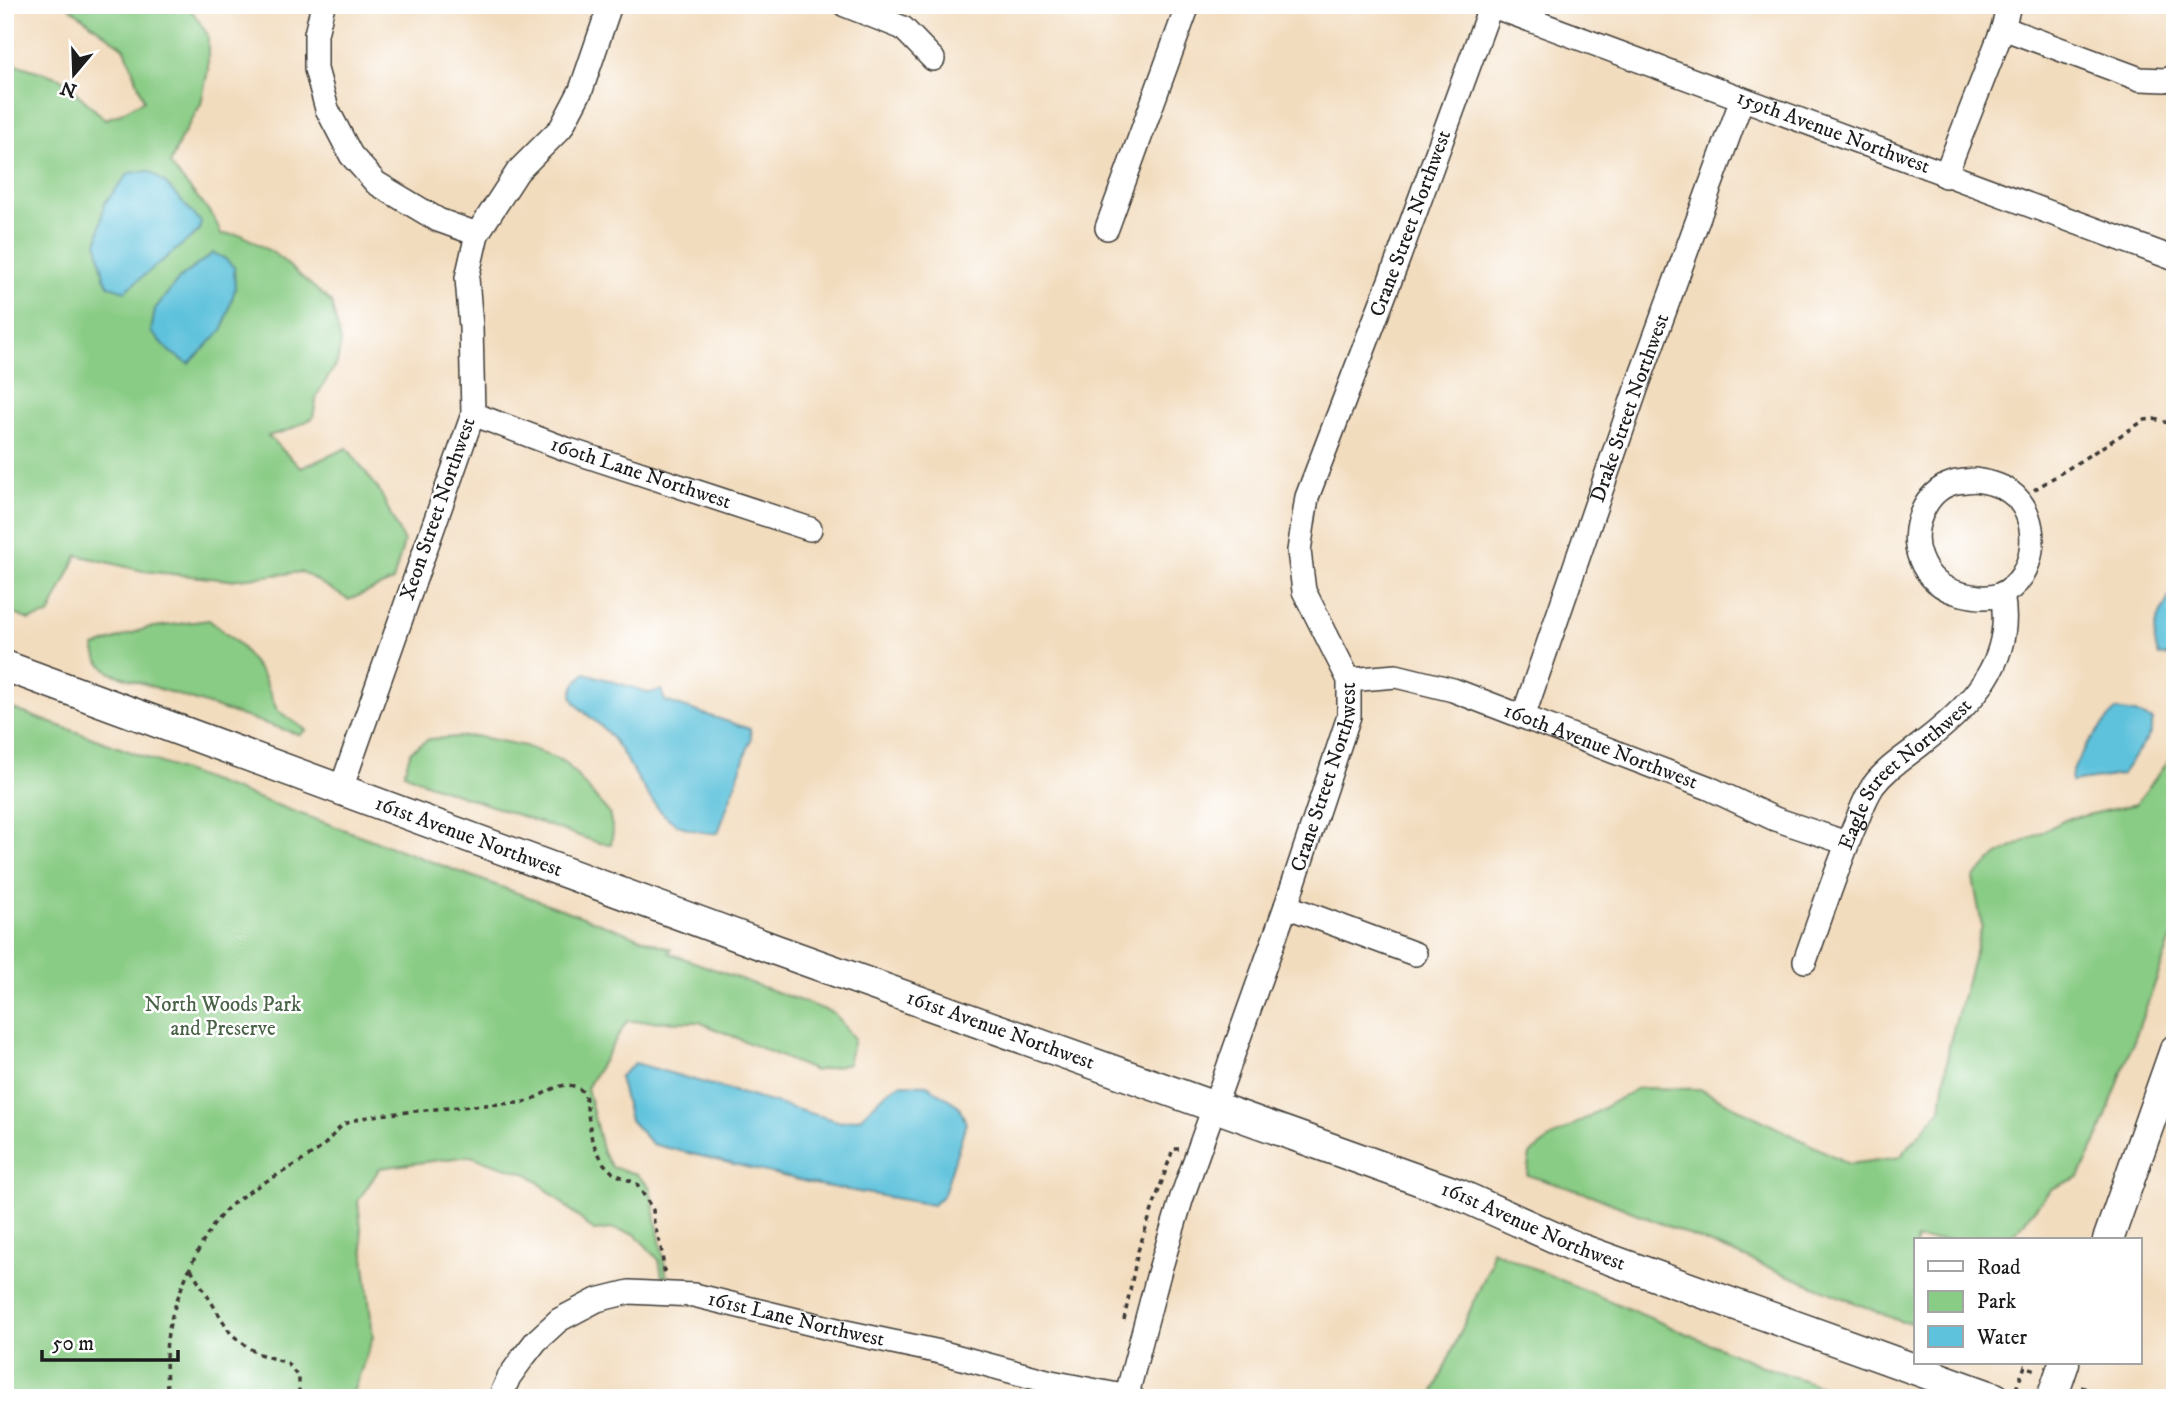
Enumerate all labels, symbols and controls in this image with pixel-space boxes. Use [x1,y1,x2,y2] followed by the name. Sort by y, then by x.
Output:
[38,38,108,108] north arrow
[57,75,80,102] text: N
[1733,85,1934,180] street label: 159th Avenue Northwest
[1364,126,1457,321] street label: Crane Street Northwest
[1585,310,1676,506] street label: Drake Street Northwest
[394,414,482,604] street label: Xeon Street Northwest
[547,431,735,515] street label: 160th Lane Northwest
[1285,682,1362,875] street label: Crane Street Northwest
[1833,693,1978,854] street label: Eagle Street Northwest
[1500,698,1702,796] street label: 160th Avenue Northwest
[371,790,566,883] street label: 161st Avenue Northwest
[903,985,1098,1076] street label: 161st Avenue Northwest
[145,992,302,1042] park label: North Woods Park and Preserve
[1438,1176,1629,1277] street label: 161st Avenue Northwest
[1914,1238,2142,1364] legend
[1977,1255,2021,1281] text: Road
[705,1286,887,1353] street label: 161st Lane Northwest
[1977,1289,2017,1315] text: Park
[42,1319,178,1363] scale bar
[1976,1325,2027,1351] text: Water
[52,1331,94,1357] text: 50 m

